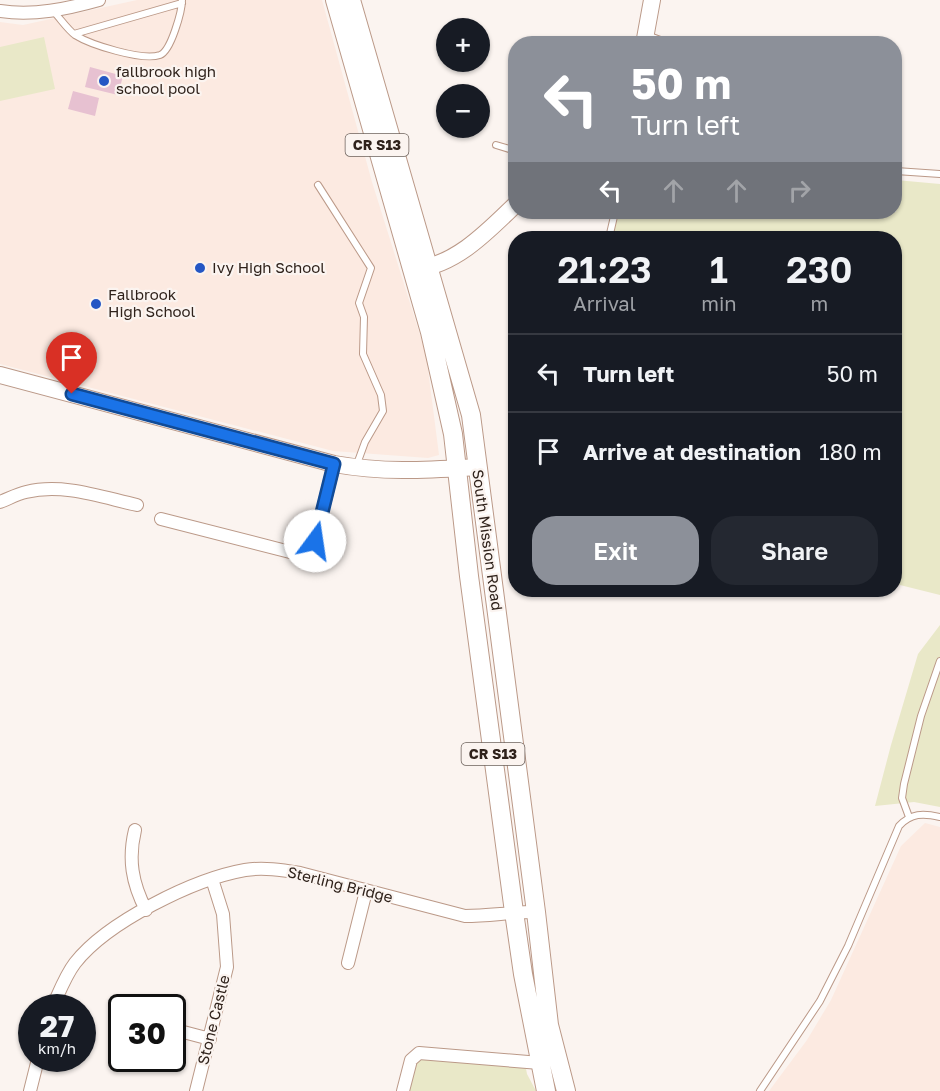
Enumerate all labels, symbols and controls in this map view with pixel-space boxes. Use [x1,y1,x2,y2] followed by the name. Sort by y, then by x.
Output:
[436,18,490,138] map controls
[436,18,490,72] button: +
[631,58,731,108] text: 50 m
[532,60,610,138] icon: left
[116,62,216,97] place label: fallbrook high school pool
[97,74,111,88] marker: fallbrook high school pool
[436,84,490,138] button: −
[631,109,740,141] text: Turn left
[346,134,409,156] road number: CR S13
[594,174,627,207] icon: left
[657,174,690,207] icon: ahead
[720,174,753,207] icon: ahead
[783,174,816,207] icon: right
[558,248,652,291] text: 21:23
[710,248,728,291] text: 1
[786,248,852,291] text: 230
[212,258,325,276] place label: Ivy High School
[193,261,207,275] marker: Ivy High School
[108,285,196,320] place label: Fallbrook High School
[573,291,636,315] text: Arrival
[701,291,737,315] text: min
[810,291,828,315] text: m
[89,297,103,311] marker: Fallbrook High School
[46,332,97,394] pin
[55,341,88,374] icon: arrive
[532,357,565,390] icon: left
[583,360,674,387] text: Turn left
[827,360,878,387] text: 50 m
[532,435,565,468] icon: arrive
[583,438,801,465] text: Arrive at destination
[819,438,882,465] text: 180 m
[469,468,507,612] street label: South Mission Road
[283,509,347,573] position arrow
[532,516,699,585] button: Exit
[711,516,878,585] button: Share
[462,743,524,765] road number: CR S13
[286,862,395,906] street label: Sterling Bridge
[193,973,233,1067] street label: Stone Castle
[108,994,186,1072] speed limit sign: 30
[40,1008,74,1044] text: 27
[38,1039,76,1057] text: km/h

